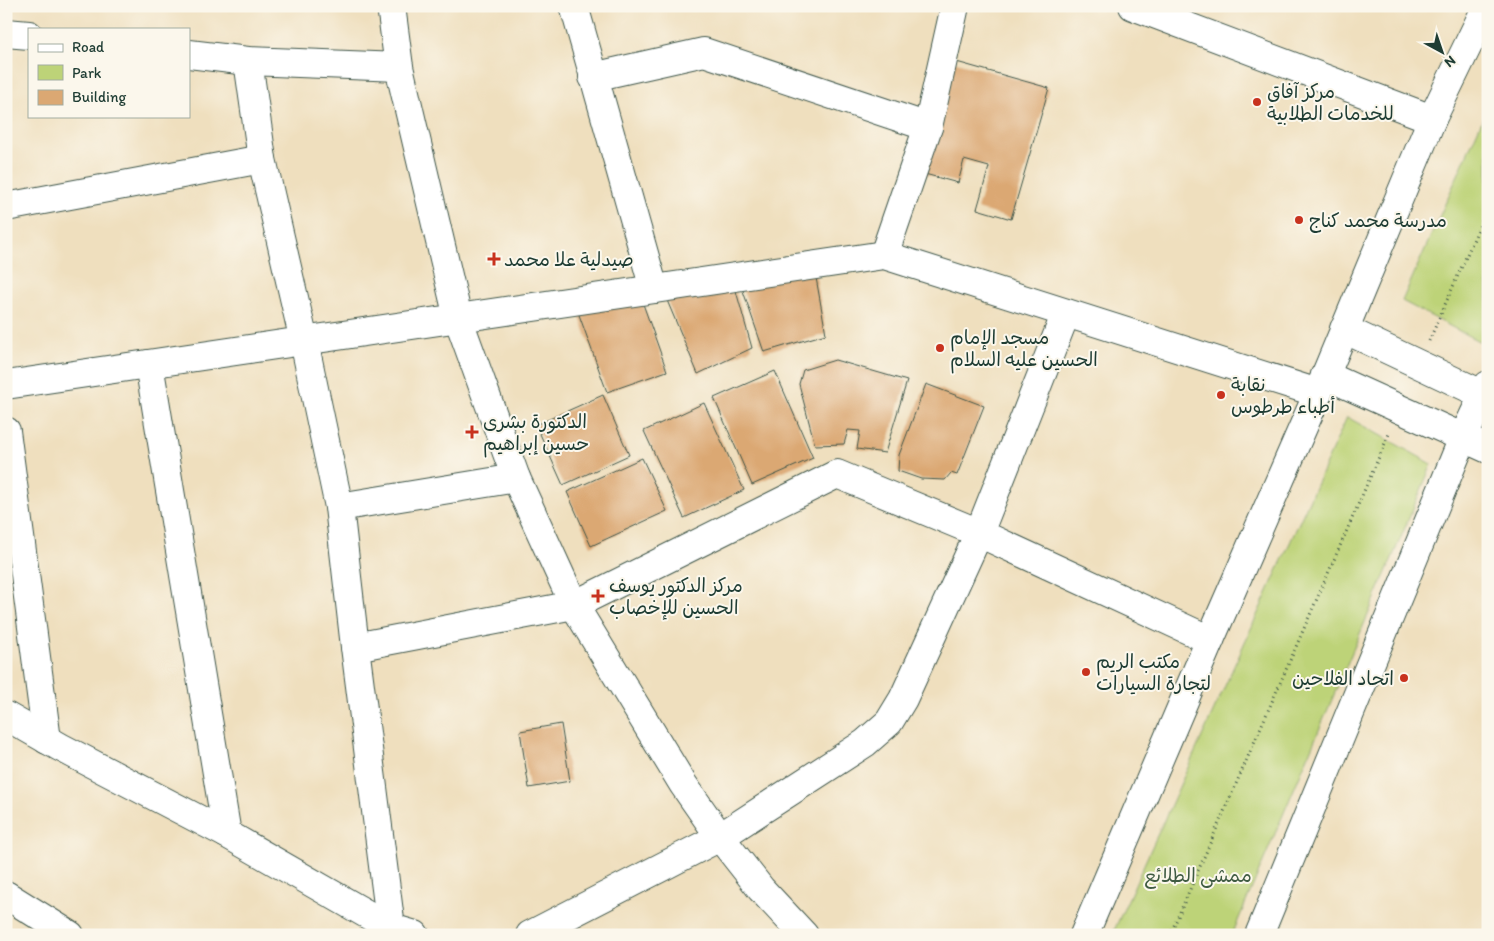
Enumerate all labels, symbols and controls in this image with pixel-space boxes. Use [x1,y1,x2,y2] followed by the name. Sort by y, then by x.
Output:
[28,28,190,118] legend
[1416,28,1466,78] north arrow
[72,38,105,56] text: Road
[1441,52,1459,71] text: N
[72,64,102,82] text: Park
[1267,80,1394,125] place label: مركز آفاق للخدمات الطلابية
[72,88,126,106] text: Building
[1251,96,1263,108] marker: مركز آفاق للخدمات الطلابية
[1309,209,1447,233] place label: مدرسة محمد كناج
[1293,214,1305,226] marker: مدرسة محمد كناج
[504,248,634,271] place label: صيدلية علا محمد
[488,253,500,265] marker: صيدلية علا محمد
[950,326,1098,374] place label: مسجد الإمام الحسين عليه السلام
[934,342,946,354] marker: مسجد الإمام الحسين عليه السلام
[1231,373,1335,418] place label: نقابة أطباء طرطوس
[1215,389,1227,401] marker: نقابة أطباء طرطوس
[483,410,589,458] place label: الدكتورة بشرى حسين إبراهيم
[465,425,479,439] marker: الدكتورة بشرى حسين إبراهيم
[609,574,743,620] place label: مركز الدكتور يوسف الحسين للإخصاب
[591,589,605,603] marker: مركز الدكتور يوسف الحسين للإخصاب
[1096,650,1211,695] place label: مكتب الريم لتجارة السيارات
[1080,666,1092,678] marker: مكتب الريم لتجارة السيارات
[1292,667,1394,690] place label: اتحاد الفلاحين
[1398,672,1410,684] marker: اتحاد الفلاحين
[1144,864,1252,889] park label: ممشى الطلائع

